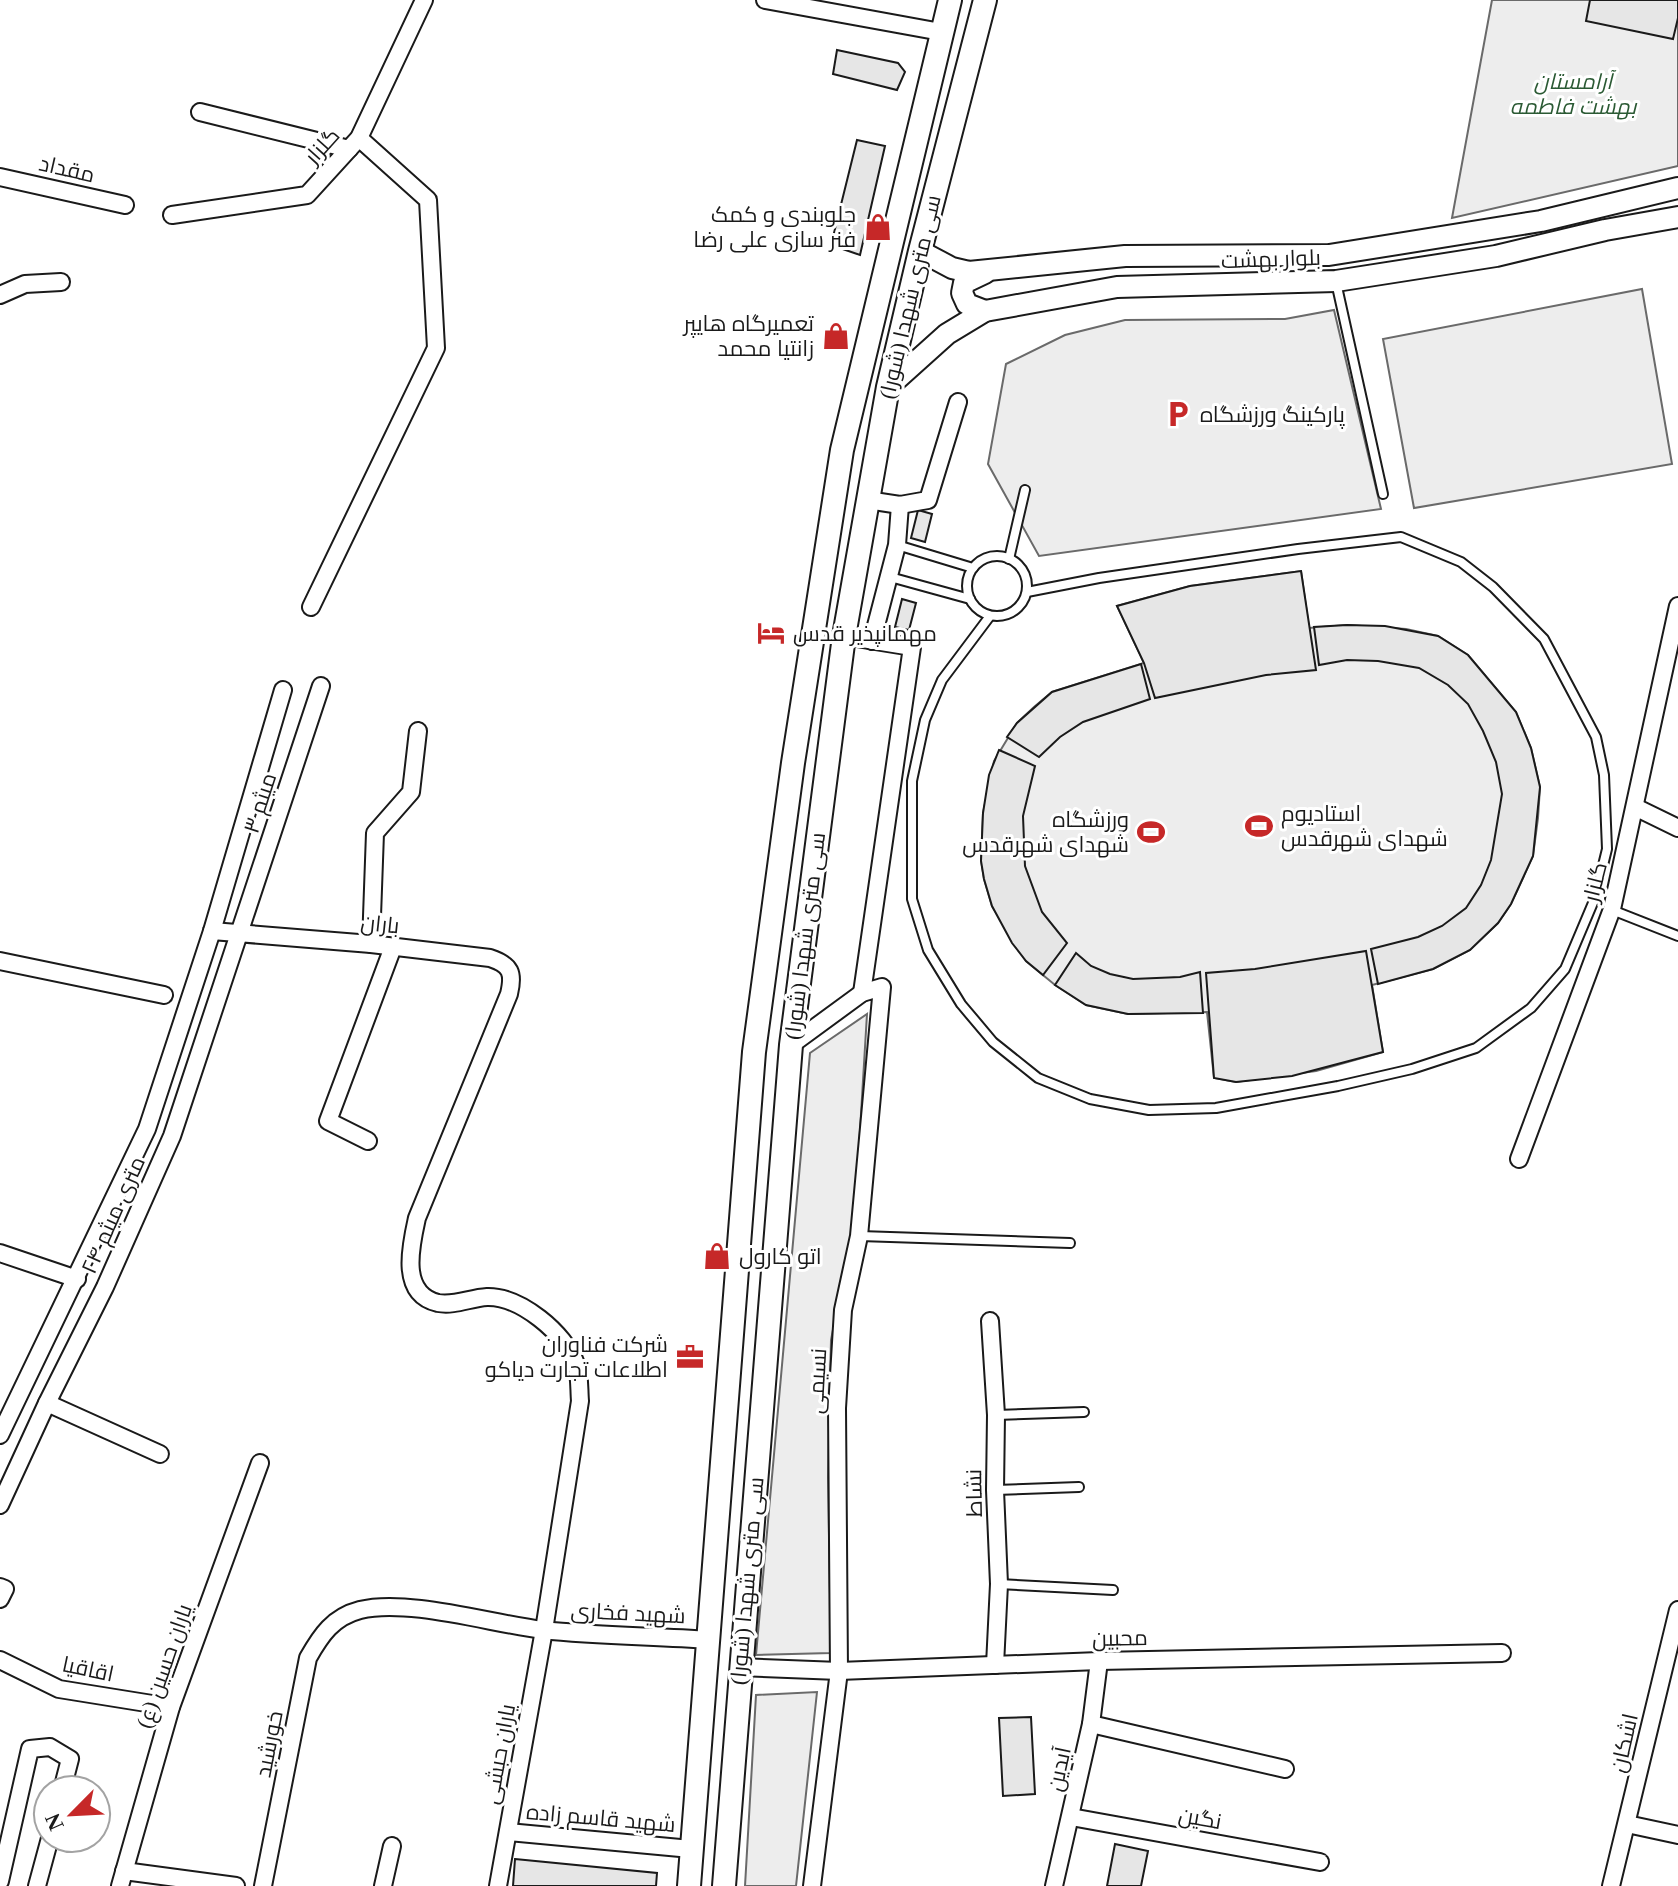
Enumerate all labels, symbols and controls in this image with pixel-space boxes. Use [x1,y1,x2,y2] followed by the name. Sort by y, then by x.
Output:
[1510,69,1637,120] park label: آرامستان بهشت فاطمه
[298,123,345,171] street label: گلزار
[37,150,97,188] street label: مقداد
[874,193,947,402] street label: سی متری شهدا (شورا)
[693,202,856,253] place label: جلوبندی و کمک فنر سازی علی رضا
[863,212,893,242] shop icon: جلوبندی و کمک فنر سازی علی رضا
[1221,245,1321,274] street label: بلوار بهشت
[682,311,814,361] place label: تعمیرگاه هایپر زانتیا محمد
[821,321,851,351] shop icon: تعمیرگاه هایپر زانتیا محمد
[1163,399,1193,429] parking icon: پارکینگ ورزشگاه
[1200,402,1345,429] place label: پارکینگ ورزشگاه
[756,618,786,648] hotel icon: مهمانپذیر قدس
[793,621,937,647] place label: مهمانپذیر قدس
[239,770,284,837] street label: میثم ۳
[1281,801,1448,852] place label: استادیوم شهدای شهرقدس
[962,807,1129,858] place label: ورزشگاه شهدای شهرقدس
[1244,811,1274,841] sports icon: استادیوم شهدای شهرقدس
[1136,817,1166,847] sports icon: ورزشگاه شهدای شهرقدس
[780,831,831,1041] street label: سی متری شهدا (شورا)
[1578,860,1612,906] street label: گلزار
[359,910,401,938] street label: باران
[76,1153,153,1279] street label: ۲۴ متری میثم
[702,1241,732,1271] shop icon: اتو کارول
[739,1244,822,1269] place label: اتو کارول
[485,1332,668,1382] place label: شرکت فناوران اطلاعات تجارت دیاکو
[675,1342,705,1372] office icon: شرکت فناوران اطلاعات تجارت دیاکو
[803,1348,832,1414] street label: نسیمی
[961,1469,987,1517] street label: نشاط
[725,1476,770,1686] street label: سی متری شهدا (شورا)
[570,1598,686,1629] street label: شهید فخاری
[131,1601,199,1732] street label: یاران حسین (ع)
[1092,1625,1148,1652] street label: محبین
[60,1651,116,1687] street label: اقاقیا
[478,1702,521,1806] street label: یاران حبشی
[250,1709,288,1779] street label: خورشید
[1605,1711,1643,1775] street label: اشکان
[1042,1744,1077,1794] street label: آیدین
[32,1774,112,1854] north arrow
[525,1799,677,1840] street label: شهید قاسم زاده
[1176,1802,1223,1835] street label: نگین
[39,1809,69,1834] text: N

